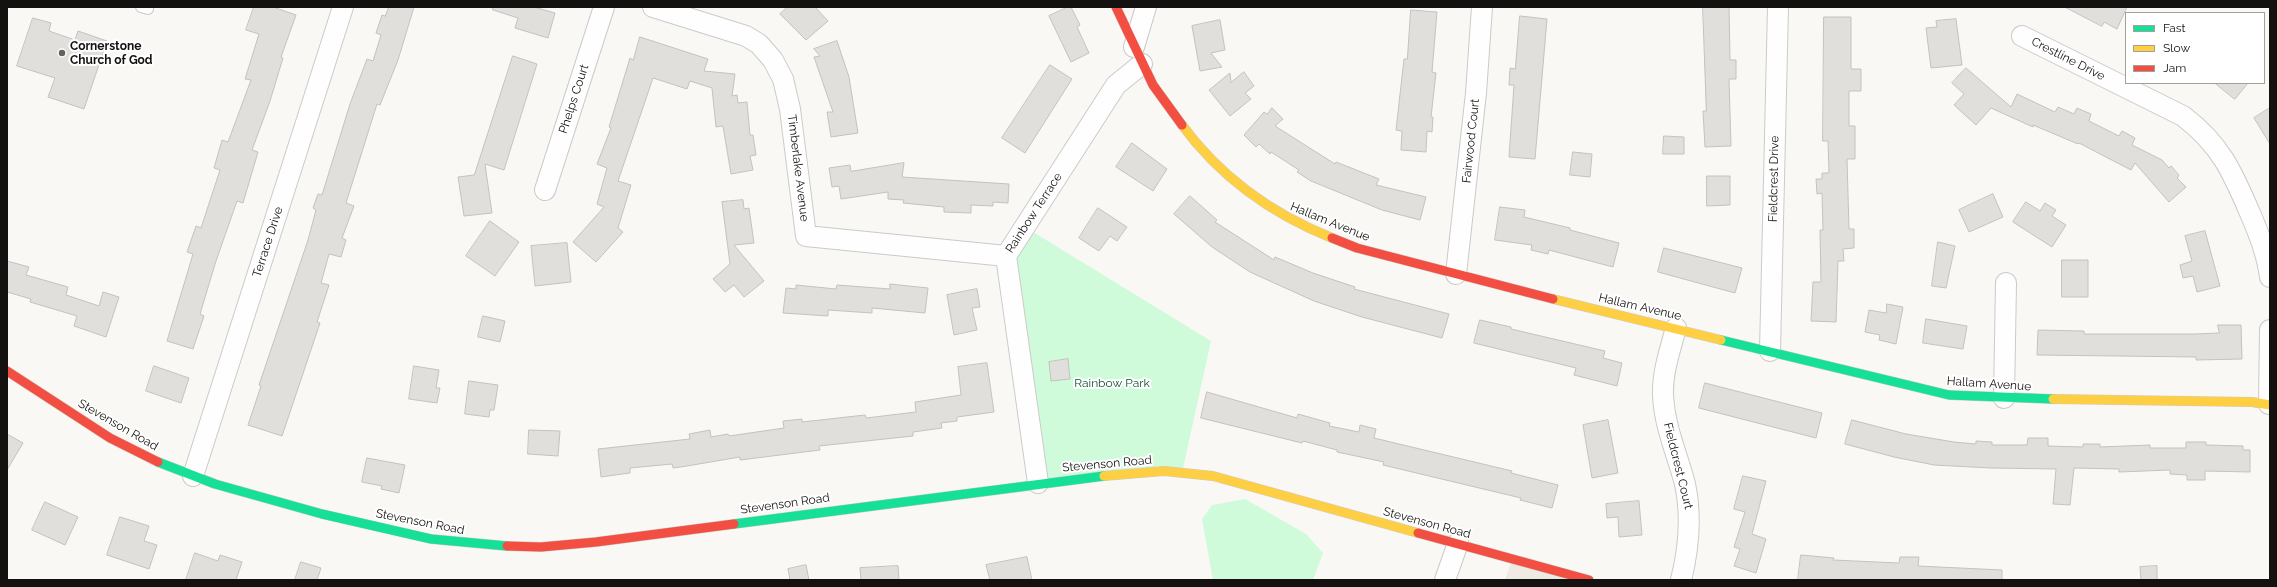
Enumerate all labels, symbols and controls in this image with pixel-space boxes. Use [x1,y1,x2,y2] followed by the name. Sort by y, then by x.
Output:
[2125,12,2265,84] legend
[2163,21,2186,35] text: Fast
[2029,34,2107,84] street label: Crestline Drive
[70,39,153,67] place label: Cornerstone Church of God
[2163,41,2190,55] text: Slow
[57,48,67,58] marker: Cornerstone Church of God
[2163,61,2186,75] text: Jam
[556,63,592,135] street label: Phelps Court
[1459,98,1483,184] street label: Fairwood Court
[784,114,812,222] street label: Timberlake Avenue
[1766,136,1782,222] street label: Fieldcrest Drive
[1003,170,1065,256] street label: Rainbow Terrace
[1288,199,1372,245] street label: Hallam Avenue
[250,205,286,279] street label: Terrace Drive
[1597,290,1683,324] street label: Hallam Avenue
[1946,374,2032,394] street label: Hallam Avenue
[1074,376,1150,390] park label: Rainbow Park
[75,396,161,454] street label: Stevenson Road
[1660,421,1696,511] street label: Fieldcrest Court
[1062,453,1152,475] street label: Stevenson Road
[739,491,831,517] street label: Stevenson Road
[1382,504,1472,542] street label: Stevenson Road
[374,506,466,538] street label: Stevenson Road

